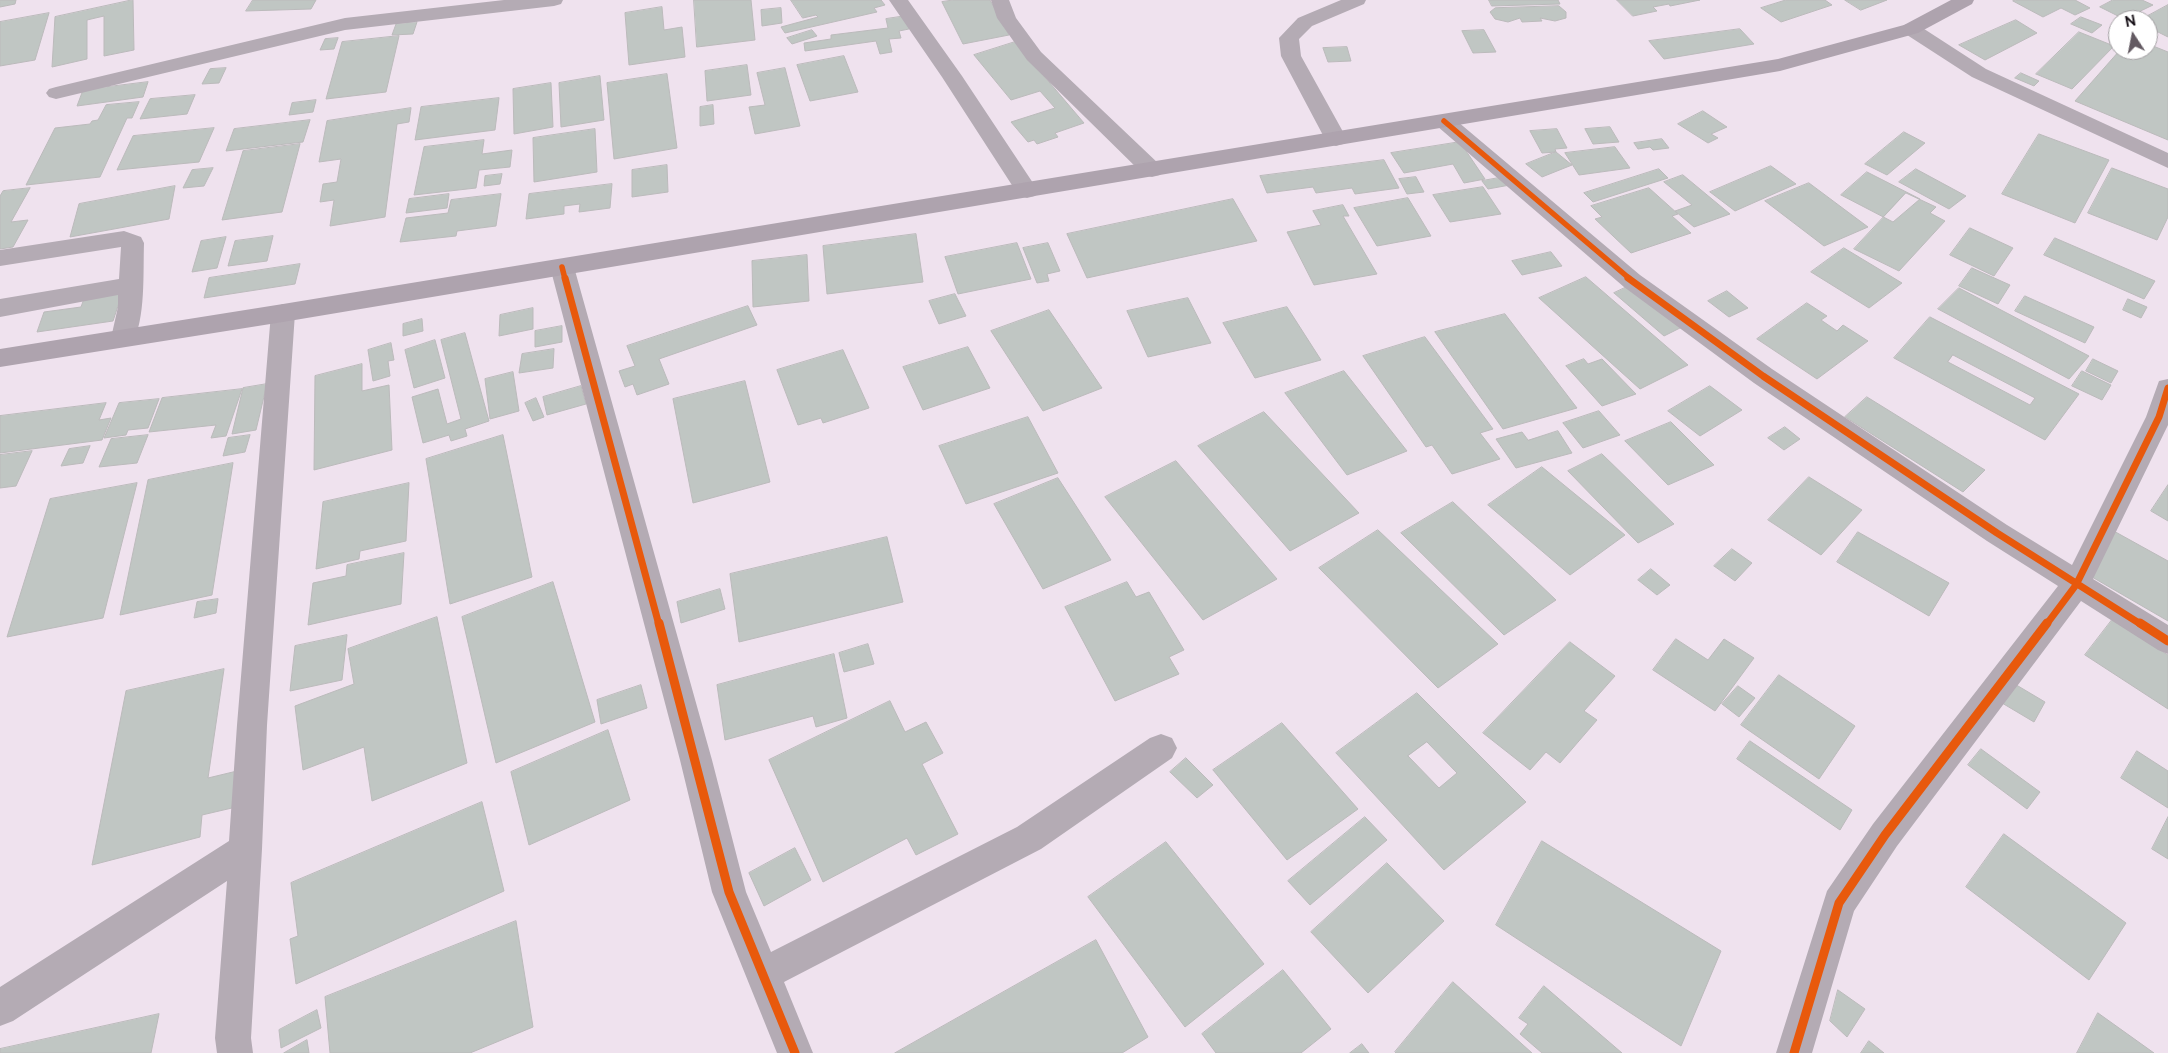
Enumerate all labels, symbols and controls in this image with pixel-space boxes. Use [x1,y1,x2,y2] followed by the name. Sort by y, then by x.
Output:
[2108,10,2158,60] north arrow
[2124,12,2137,30] text: N

